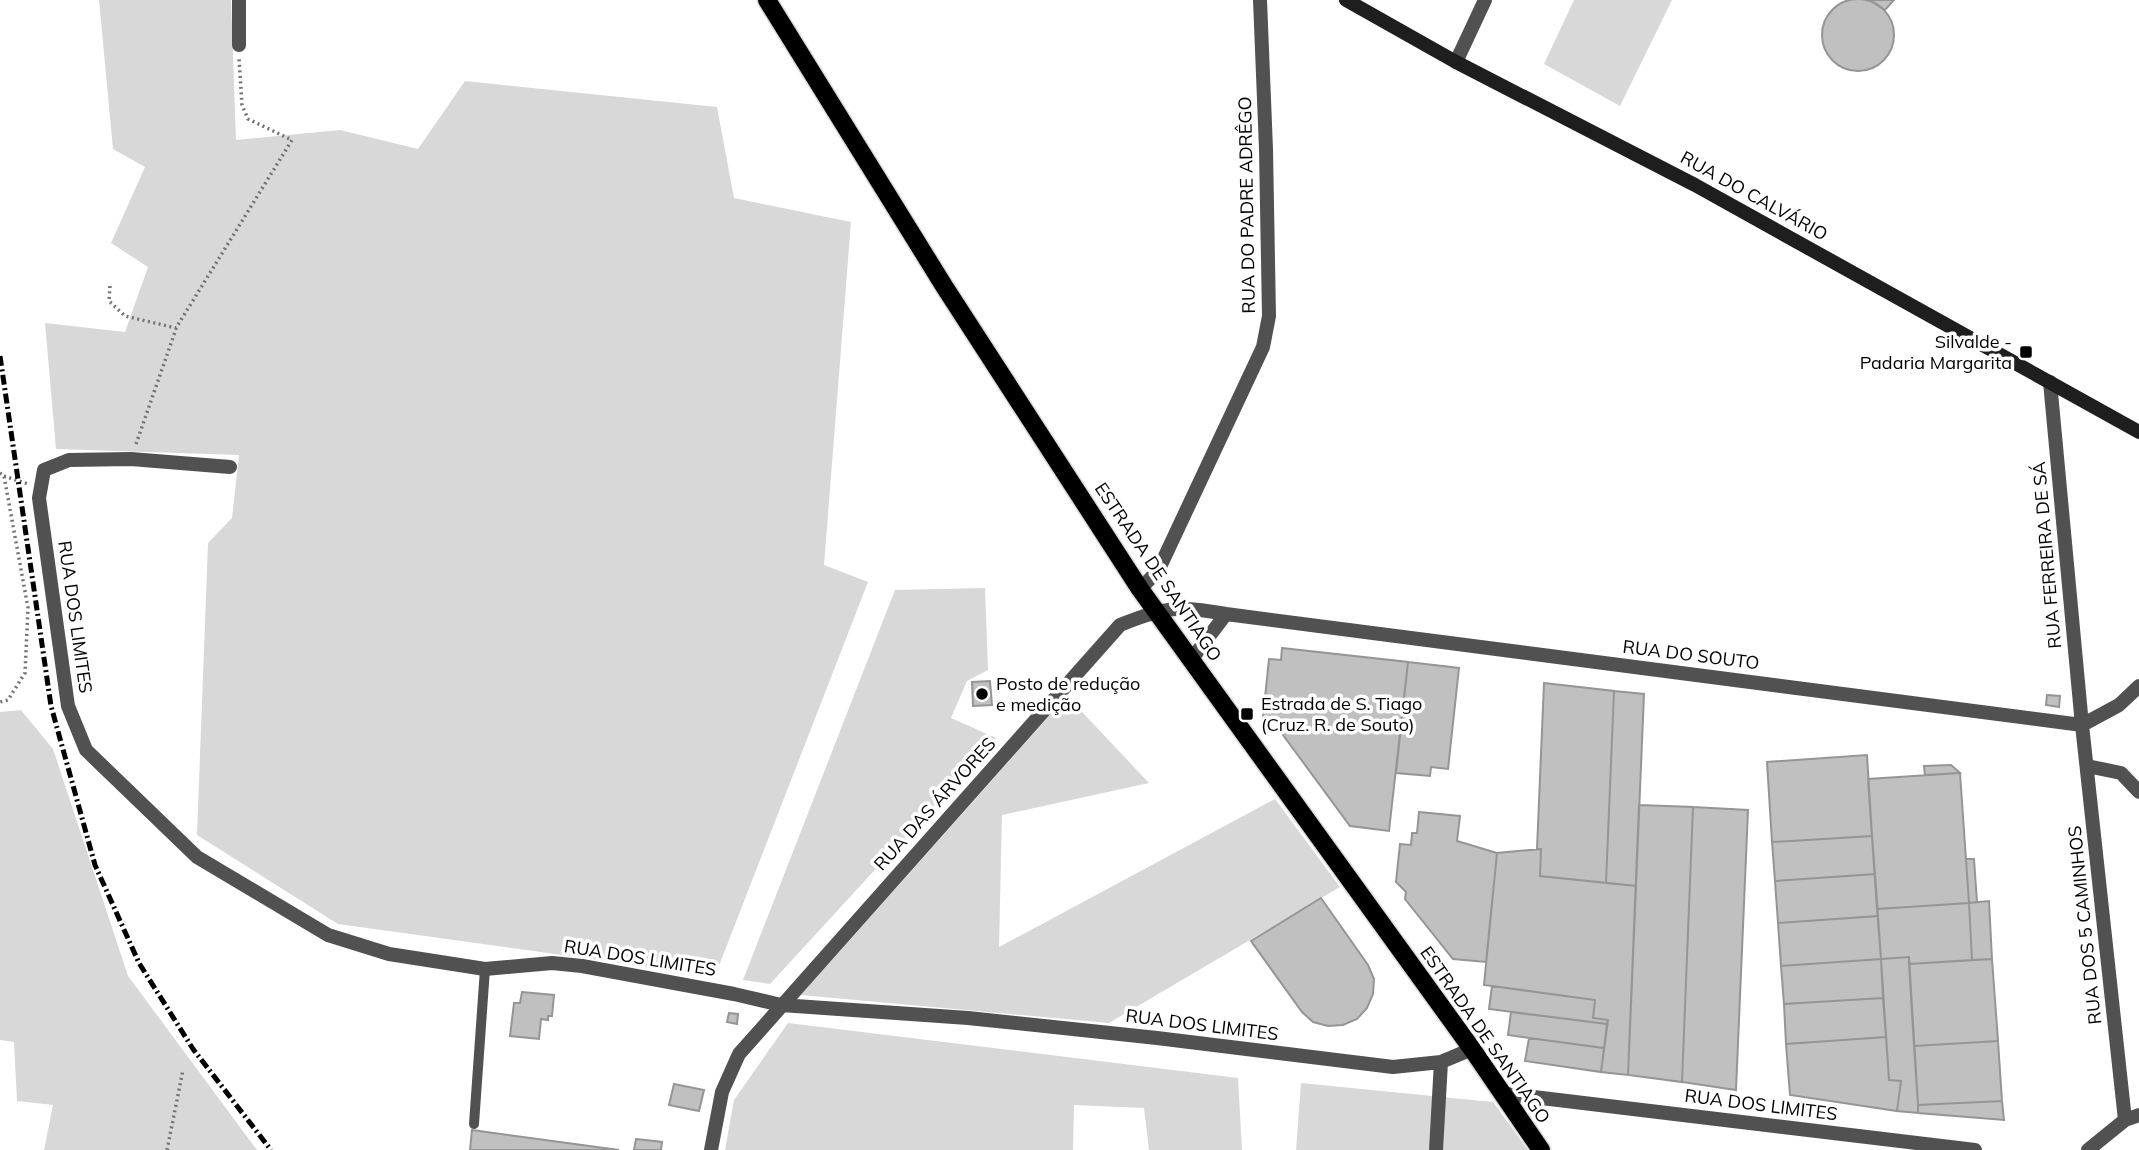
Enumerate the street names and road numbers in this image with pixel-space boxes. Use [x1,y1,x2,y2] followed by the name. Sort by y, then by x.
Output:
[1233,96,1260,314] street label: RUA DO PADRE ADRÊGO
[1677,146,1832,246] street label: RUA DO CALVÁRIO
[2027,461,2066,649] street label: RUA FERREIRA DE SÁ
[1090,478,1227,666] street label: ESTRADA DE SANTIAGO
[53,539,98,695] street label: RUA DOS LIMITES
[1621,635,1761,674] street label: RUA DO SOUTO
[869,732,1001,875] street label: RUA DAS ÁRVORES
[2063,824,2106,1026] street label: RUA DOS 5 CAMINHOS
[562,934,718,981] street label: RUA DOS LIMITES
[1415,942,1555,1128] street label: ESTRADA DE SANTIAGO
[1124,1004,1280,1045] street label: RUA DOS LIMITES
[1683,1084,1839,1125] street label: RUA DOS LIMITES

